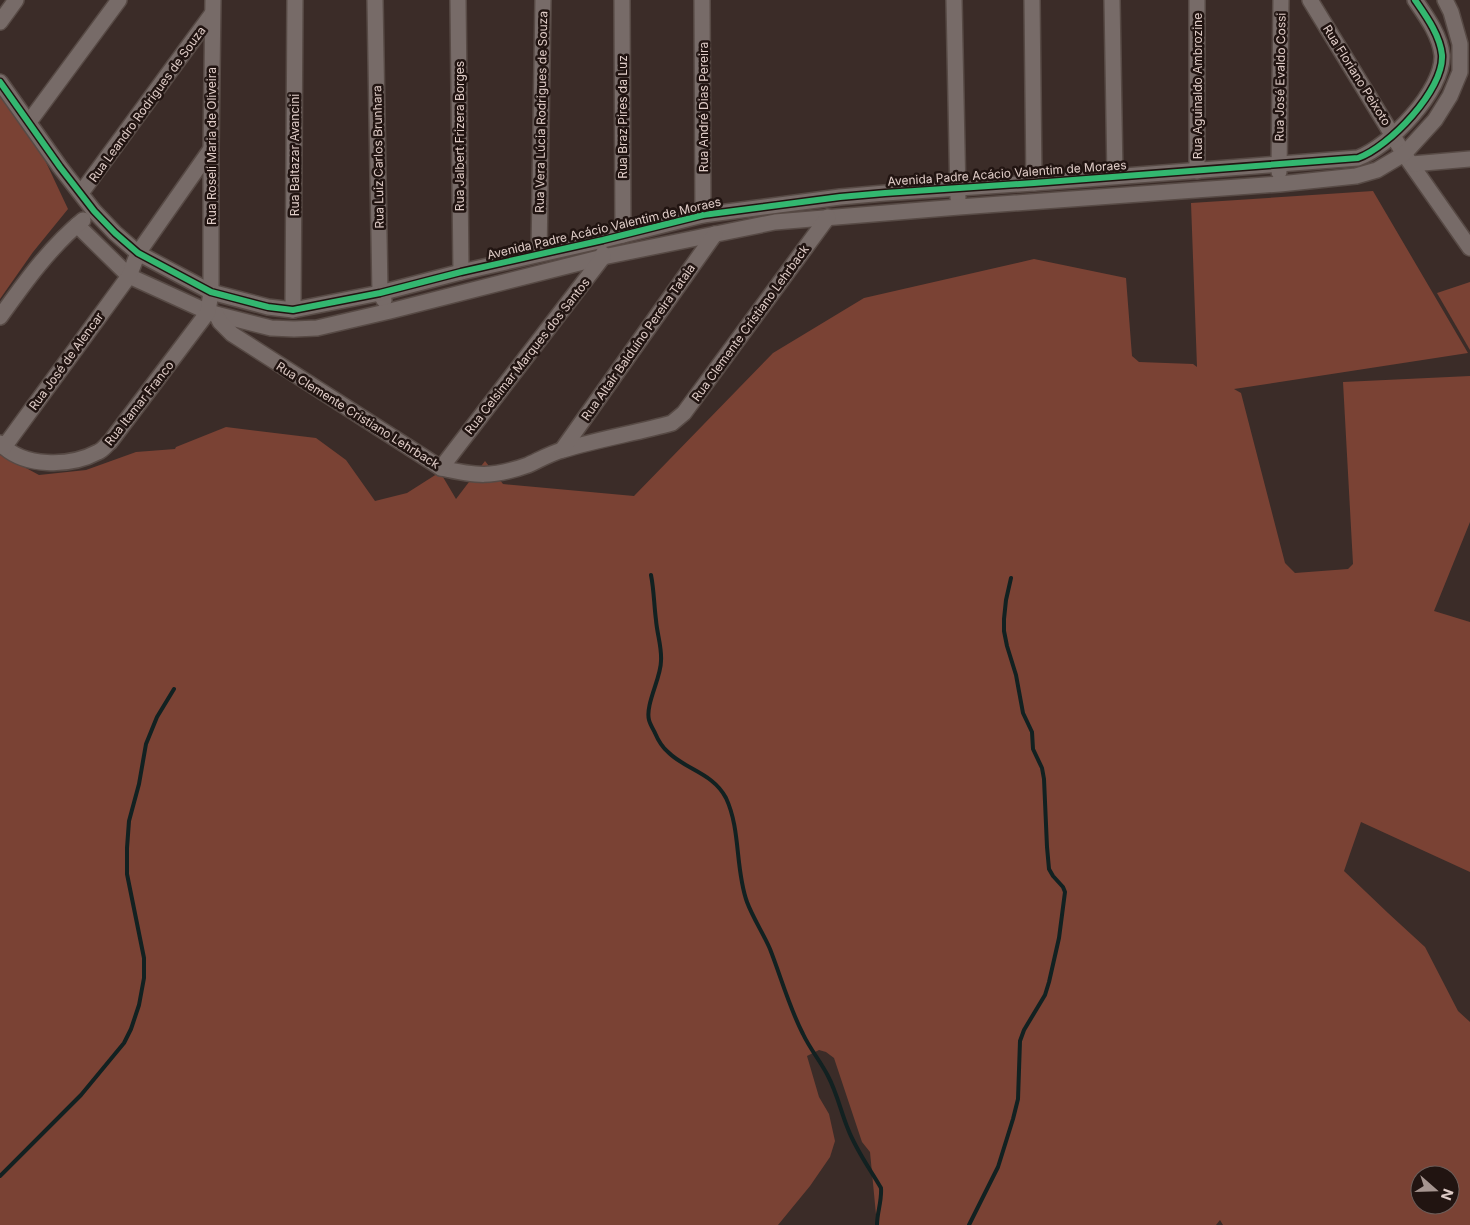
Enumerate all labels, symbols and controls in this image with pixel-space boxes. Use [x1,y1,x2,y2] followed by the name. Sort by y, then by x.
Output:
[532,11,550,213] street label: Rua Vera Lúcia Rodrigues de Souza
[1271,12,1289,141] street label: Rua José Evaldo Cossi
[1190,13,1205,159] street label: Rua Aguinaldo Ambrozine
[1320,22,1394,128] street label: Rua Floriano Peixoto
[85,23,209,185] street label: Rua Leandro Rodrigues de Souza
[696,42,711,172] street label: Rua André Dias Pereira
[615,55,630,179] street label: Rua Braz Pires da Luz
[452,61,467,211] street label: Rua Jalbert Frizera Borges
[204,67,219,225] street label: Rua Roseli Maria de Oliveira
[369,85,387,229] street label: Rua Luiz Carlos Brunhara
[287,94,302,216] street label: Rua Baltazar Avancini
[887,157,1127,189] street label: Avenida Padre Acácio Valentim de Moraes
[486,194,722,262] street label: Avenida Padre Acácio Valentim de Moraes
[688,242,812,404] street label: Rua Clemente Cristiano Lehrback
[578,261,698,423] street label: Rua Altair Balduíno Pereira Tataia
[461,275,593,437] street label: Rua Celsimar Marques dos Santos
[26,309,107,413] street label: Rua José de Alencar
[101,358,177,448] street label: Rua Itamar Franco
[274,358,443,472] street label: Rua Clemente Cristiano Lehrback
[1410,1165,1460,1215] north arrow
[1438,1187,1457,1203] text: N

